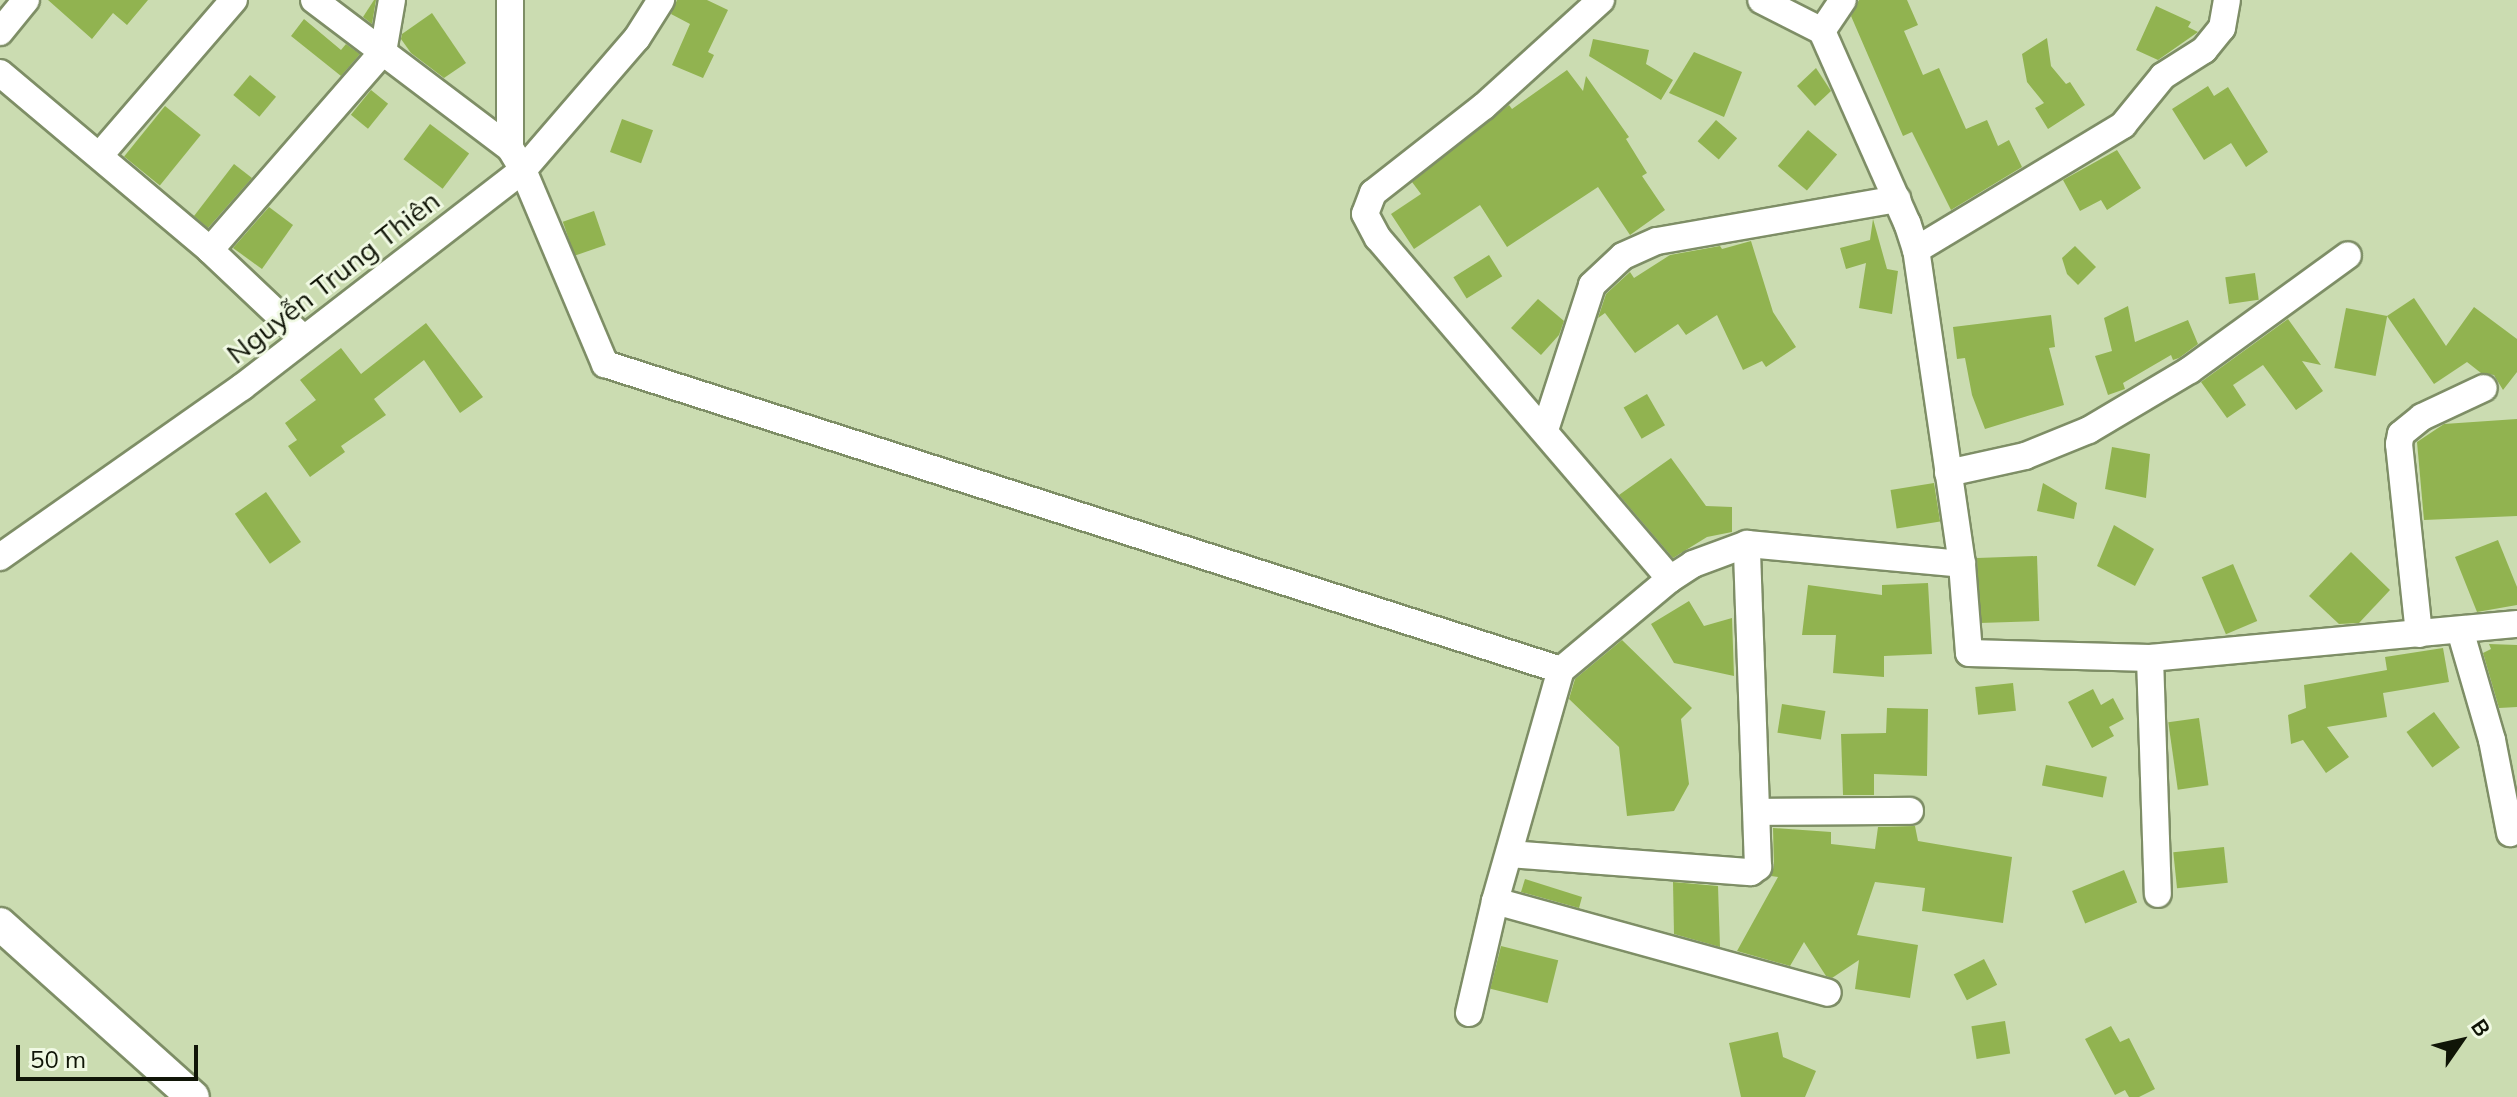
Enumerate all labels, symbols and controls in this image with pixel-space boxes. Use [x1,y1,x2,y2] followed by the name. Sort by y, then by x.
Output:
[220,183,446,371] street label: Nguyễn Trung Thiên
[2421,1001,2501,1081] north arrow
[2465,1013,2497,1042] text: B
[20,1029,202,1079] scale bar
[30,1044,86,1074] text: 50 m

